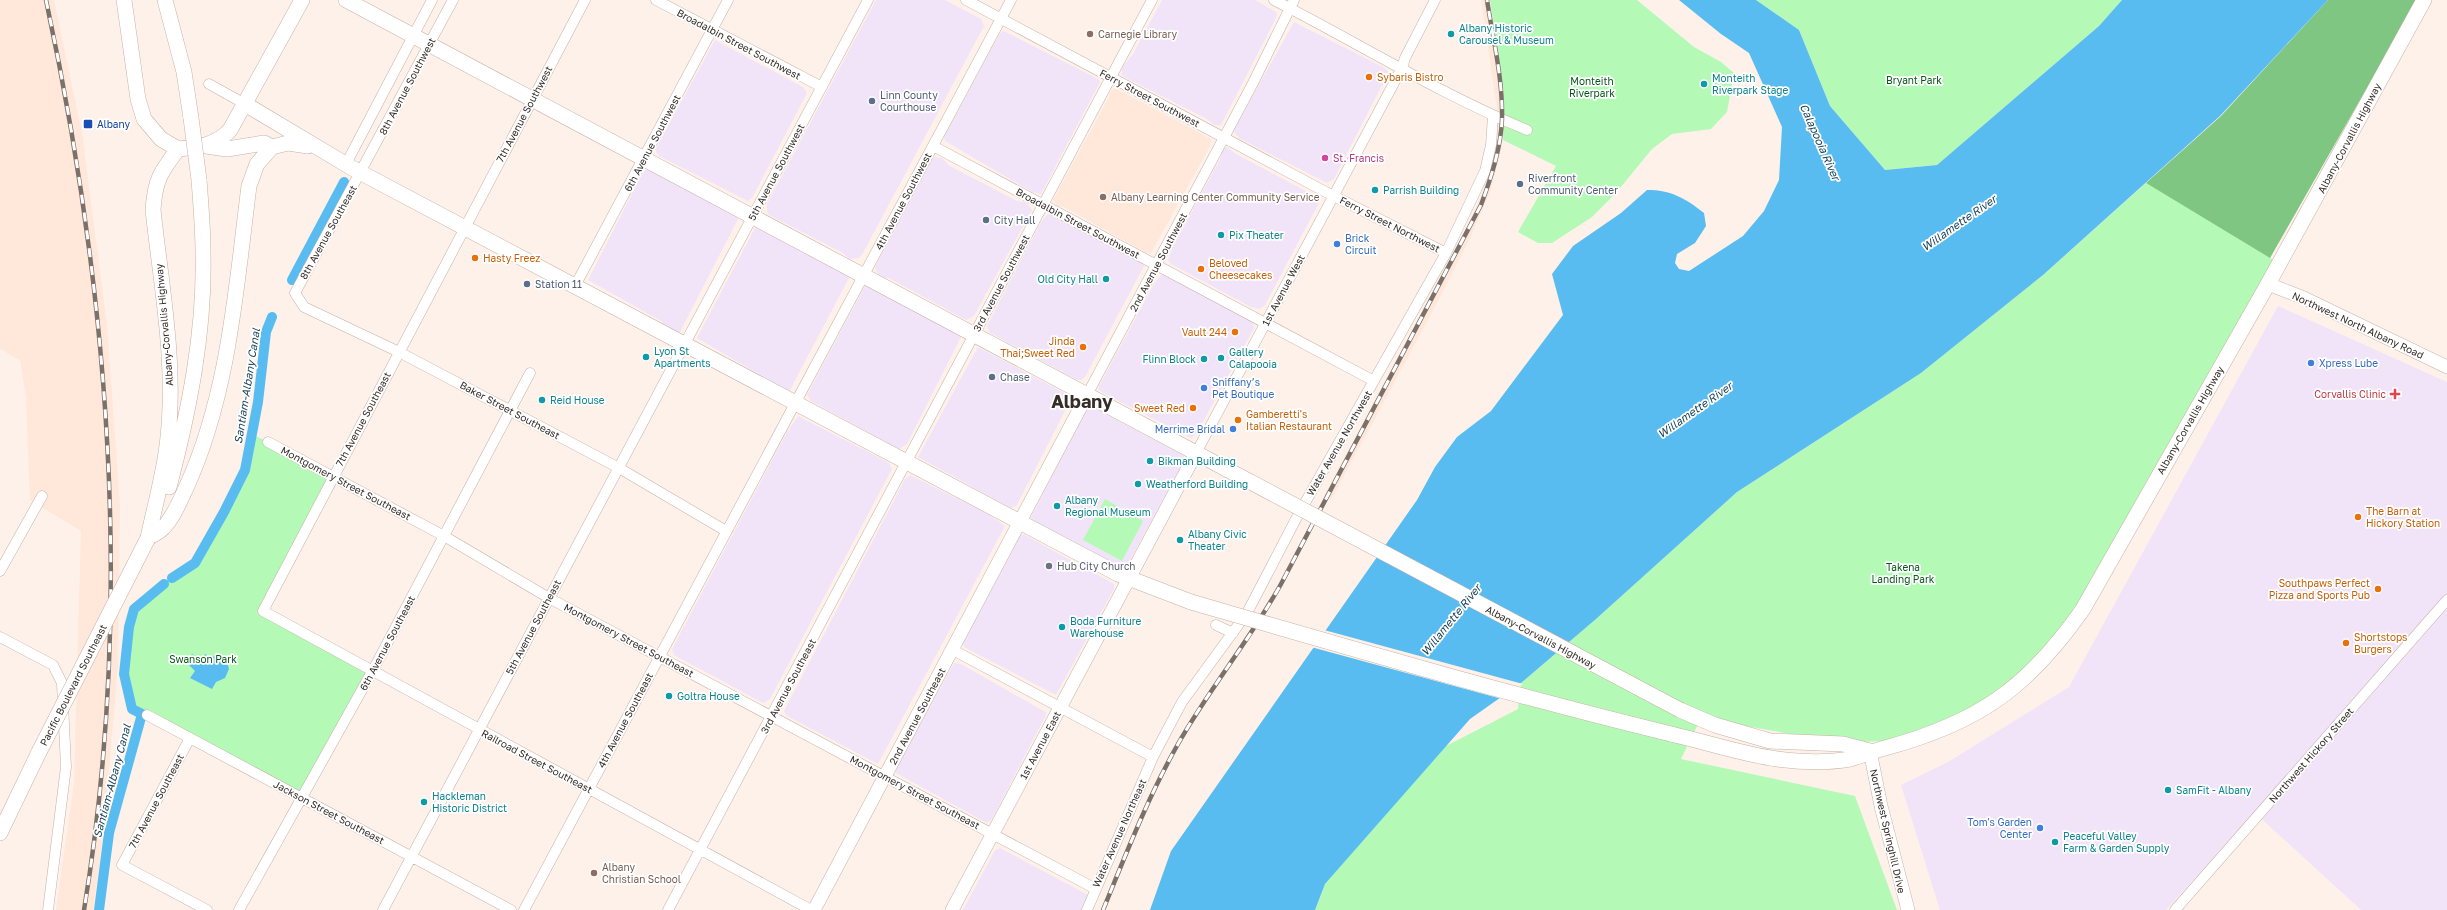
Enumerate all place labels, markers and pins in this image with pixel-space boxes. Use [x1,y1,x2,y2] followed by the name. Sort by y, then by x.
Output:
[1459,22,1554,46] place label: Albany Historic Carousel & Museum
[1098,28,1178,40] place label: Carnegie Library
[1085,29,1095,39] marker: Carnegie Library
[1446,29,1456,39] marker: Albany Historic Carousel & Museum
[1377,71,1444,83] place label: Sybaris Bistro
[1364,72,1374,82] marker: Sybaris Bistro
[1712,72,1788,96] place label: Monteith Riverpark Stage
[1699,79,1709,89] marker: Monteith Riverpark Stage
[880,89,938,113] place label: Linn County Courthouse
[867,96,877,106] marker: Linn County Courthouse
[82,118,94,130] marker: Albany
[97,118,130,130] place label: Albany
[1333,152,1384,164] place label: St. Francis
[1320,153,1330,163] marker: St. Francis
[1528,172,1618,196] place label: Riverfront Community Center
[1515,179,1525,189] marker: Riverfront Community Center
[1383,184,1459,196] place label: Parrish Building
[1370,185,1380,195] marker: Parrish Building
[1111,191,1320,203] place label: Albany Learning Center Community Service
[1098,192,1108,202] marker: Albany Learning Center Community Service
[994,214,1035,226] place label: City Hall
[981,215,991,225] marker: City Hall
[1229,229,1284,241] place label: Pix Theater
[1216,230,1226,240] marker: Pix Theater
[1345,232,1376,256] place label: Brick Circuit
[1332,239,1342,249] marker: Brick Circuit
[483,252,540,264] place label: Hasty Freez
[470,253,480,263] marker: Hasty Freez
[1209,257,1272,281] place label: Beloved Cheesecakes
[1196,264,1206,274] marker: Beloved Cheesecakes
[1037,273,1098,285] place label: Old City Hall
[1101,274,1111,284] marker: Old City Hall
[535,278,582,290] place label: Station 11
[522,279,532,289] marker: Station 11
[1182,326,1227,338] place label: Vault 244
[1230,327,1240,337] marker: Vault 244
[1000,335,1075,359] place label: Jinda Thai;Sweet Red
[1078,342,1088,352] marker: Jinda Thai;Sweet Red
[654,345,711,369] place label: Lyon St Apartments
[1229,346,1277,370] place label: Gallery Calapooia
[641,352,651,362] marker: Lyon St Apartments
[1142,353,1196,365] place label: Flinn Block
[1216,353,1226,363] marker: Gallery Calapooia
[1199,354,1209,364] marker: Flinn Block
[2319,357,2378,369] place label: Xpress Lube
[2306,358,2316,368] marker: Xpress Lube
[1000,371,1030,383] place label: Chase
[987,372,997,382] marker: Chase
[1212,376,1274,400] place label: Sniffany’s Pet Boutique
[1199,383,1209,393] marker: Sniffany’s Pet Boutique
[2314,388,2387,400] place label: Corvallis Clinic
[2389,388,2401,400] marker: Corvallis Clinic
[550,394,605,406] place label: Reid House
[537,395,547,405] marker: Reid House
[1134,402,1185,414] place label: Sweet Red
[1188,403,1198,413] marker: Sweet Red
[1246,408,1332,432] place label: Gamberetti's Italian Restaurant
[1233,415,1243,425] marker: Gamberetti's Italian Restaurant
[1155,423,1225,435] place label: Merrime Bridal
[1228,424,1238,434] marker: Merrime Bridal
[1158,455,1236,467] place label: Bikman Building
[1145,456,1155,466] marker: Bikman Building
[1146,478,1248,490] place label: Weatherford Building
[1133,479,1143,489] marker: Weatherford Building
[1065,494,1151,518] place label: Albany Regional Museum
[1052,501,1062,511] marker: Albany Regional Museum
[2366,505,2440,529] place label: The Barn at Hickory Station
[2353,512,2363,522] marker: The Barn at Hickory Station
[1188,528,1247,552] place label: Albany Civic Theater
[1175,535,1185,545] marker: Albany Civic Theater
[1057,560,1135,572] place label: Hub City Church
[1044,561,1054,571] marker: Hub City Church
[2269,577,2370,601] place label: Southpaws Perfect Pizza and Sports Pub
[2373,584,2383,594] marker: Southpaws Perfect Pizza and Sports Pub
[1070,615,1142,639] place label: Boda Furniture Warehouse
[1057,622,1067,632] marker: Boda Furniture Warehouse
[2354,631,2407,655] place label: Shortstops Burgers
[2341,638,2351,648] marker: Shortstops Burgers
[677,690,740,702] place label: Goltra House
[664,691,674,701] marker: Goltra House
[2176,784,2252,796] place label: SamFit - Albany
[2163,785,2173,795] marker: SamFit - Albany
[432,790,507,814] place label: Hackleman Historic District
[419,797,429,807] marker: Hackleman Historic District
[1967,816,2032,840] place label: Tom's Garden Center
[2035,823,2045,833] marker: Tom's Garden Center
[2063,830,2170,854] place label: Peaceful Valley Farm & Garden Supply
[2050,837,2060,847] marker: Peaceful Valley Farm & Garden Supply
[602,861,681,885] place label: Albany Christian School
[589,868,599,878] marker: Albany Christian School

